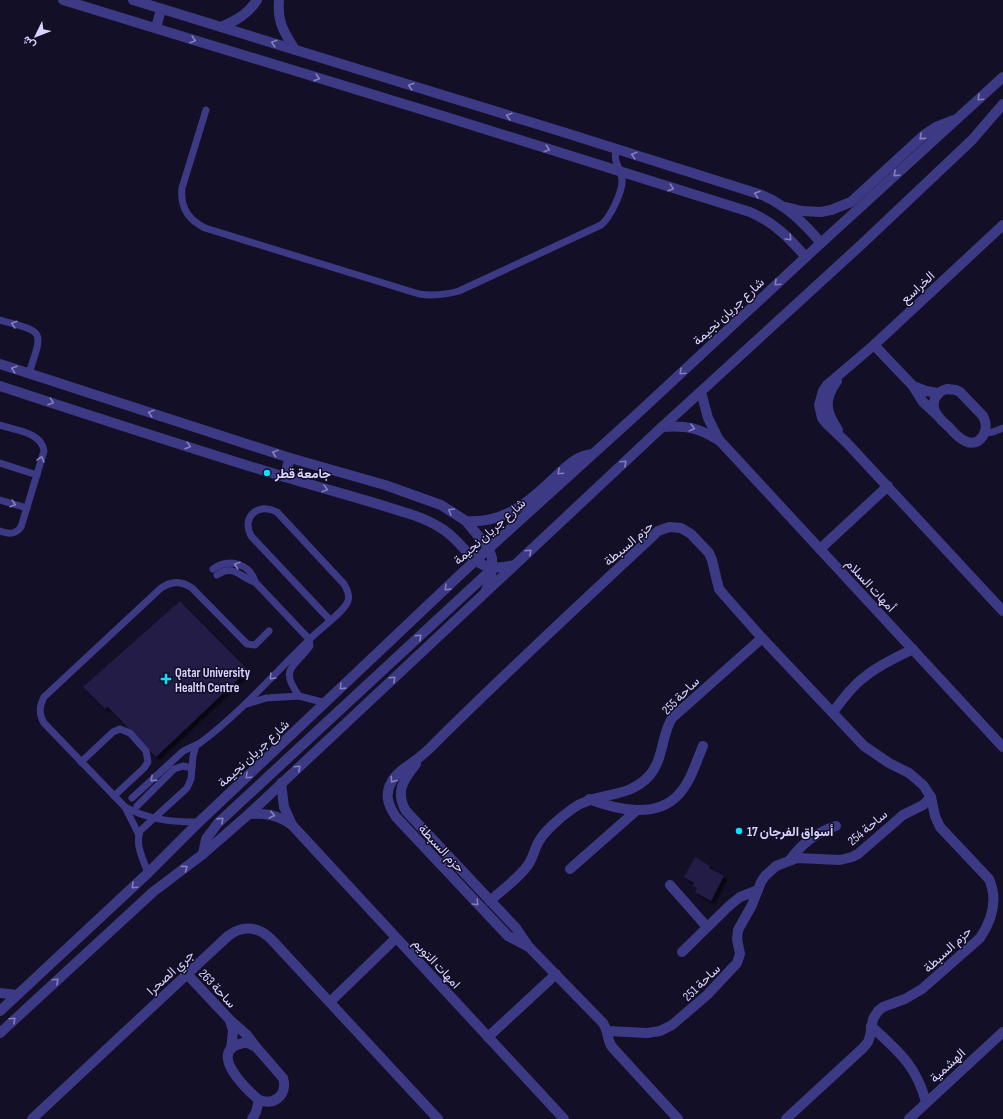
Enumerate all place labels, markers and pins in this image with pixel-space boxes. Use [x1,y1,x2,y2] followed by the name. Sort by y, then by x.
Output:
[274,466,331,482] place label: جامعة قطر
[262,468,272,478] marker: جامعة قطر
[175,665,251,696] place label: Qatar University Health Centre
[160,673,172,685] marker: Qatar University Health Centre
[747,824,833,840] place label: أسواق الفرجان 17
[734,826,744,836] marker: أسواق الفرجان 17

